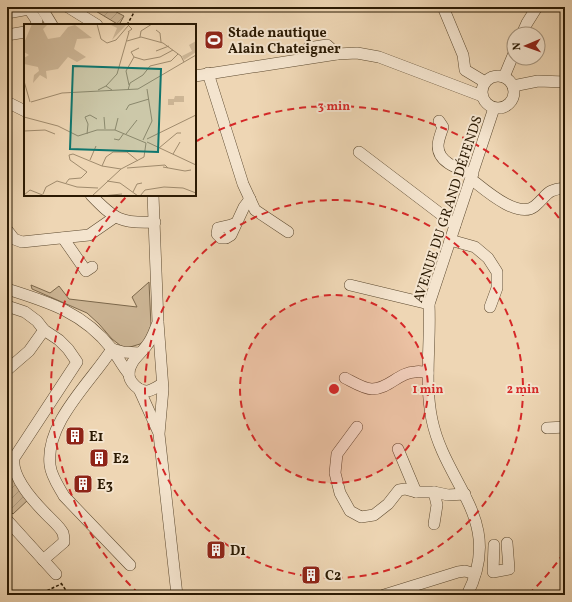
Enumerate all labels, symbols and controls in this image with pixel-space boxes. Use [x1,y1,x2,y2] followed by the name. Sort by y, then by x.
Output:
[24,24,196,196] inset map
[228,24,341,59] place label: Stade nautique Alain Chateigner
[506,26,546,66] north arrow
[203,29,225,51] sports icon: Stade nautique Alain Chateigner
[510,42,525,51] text: N
[318,99,350,115] text: 3 min
[409,114,488,305] street label: AVENUE DU GRAND DÉFENDS
[327,382,341,396] centre of rings
[413,382,444,398] text: 1 min
[507,382,539,398] text: 2 min
[64,425,86,447] building icon: E1
[89,428,103,447] place label: E1
[88,447,110,469] building icon: E2
[113,450,129,469] place label: E2
[72,473,94,495] building icon: E3
[97,476,113,495] place label: E3
[205,539,227,561] building icon: D1
[230,542,246,561] place label: D1
[300,564,322,586] building icon: C2
[325,567,341,586] place label: C2

